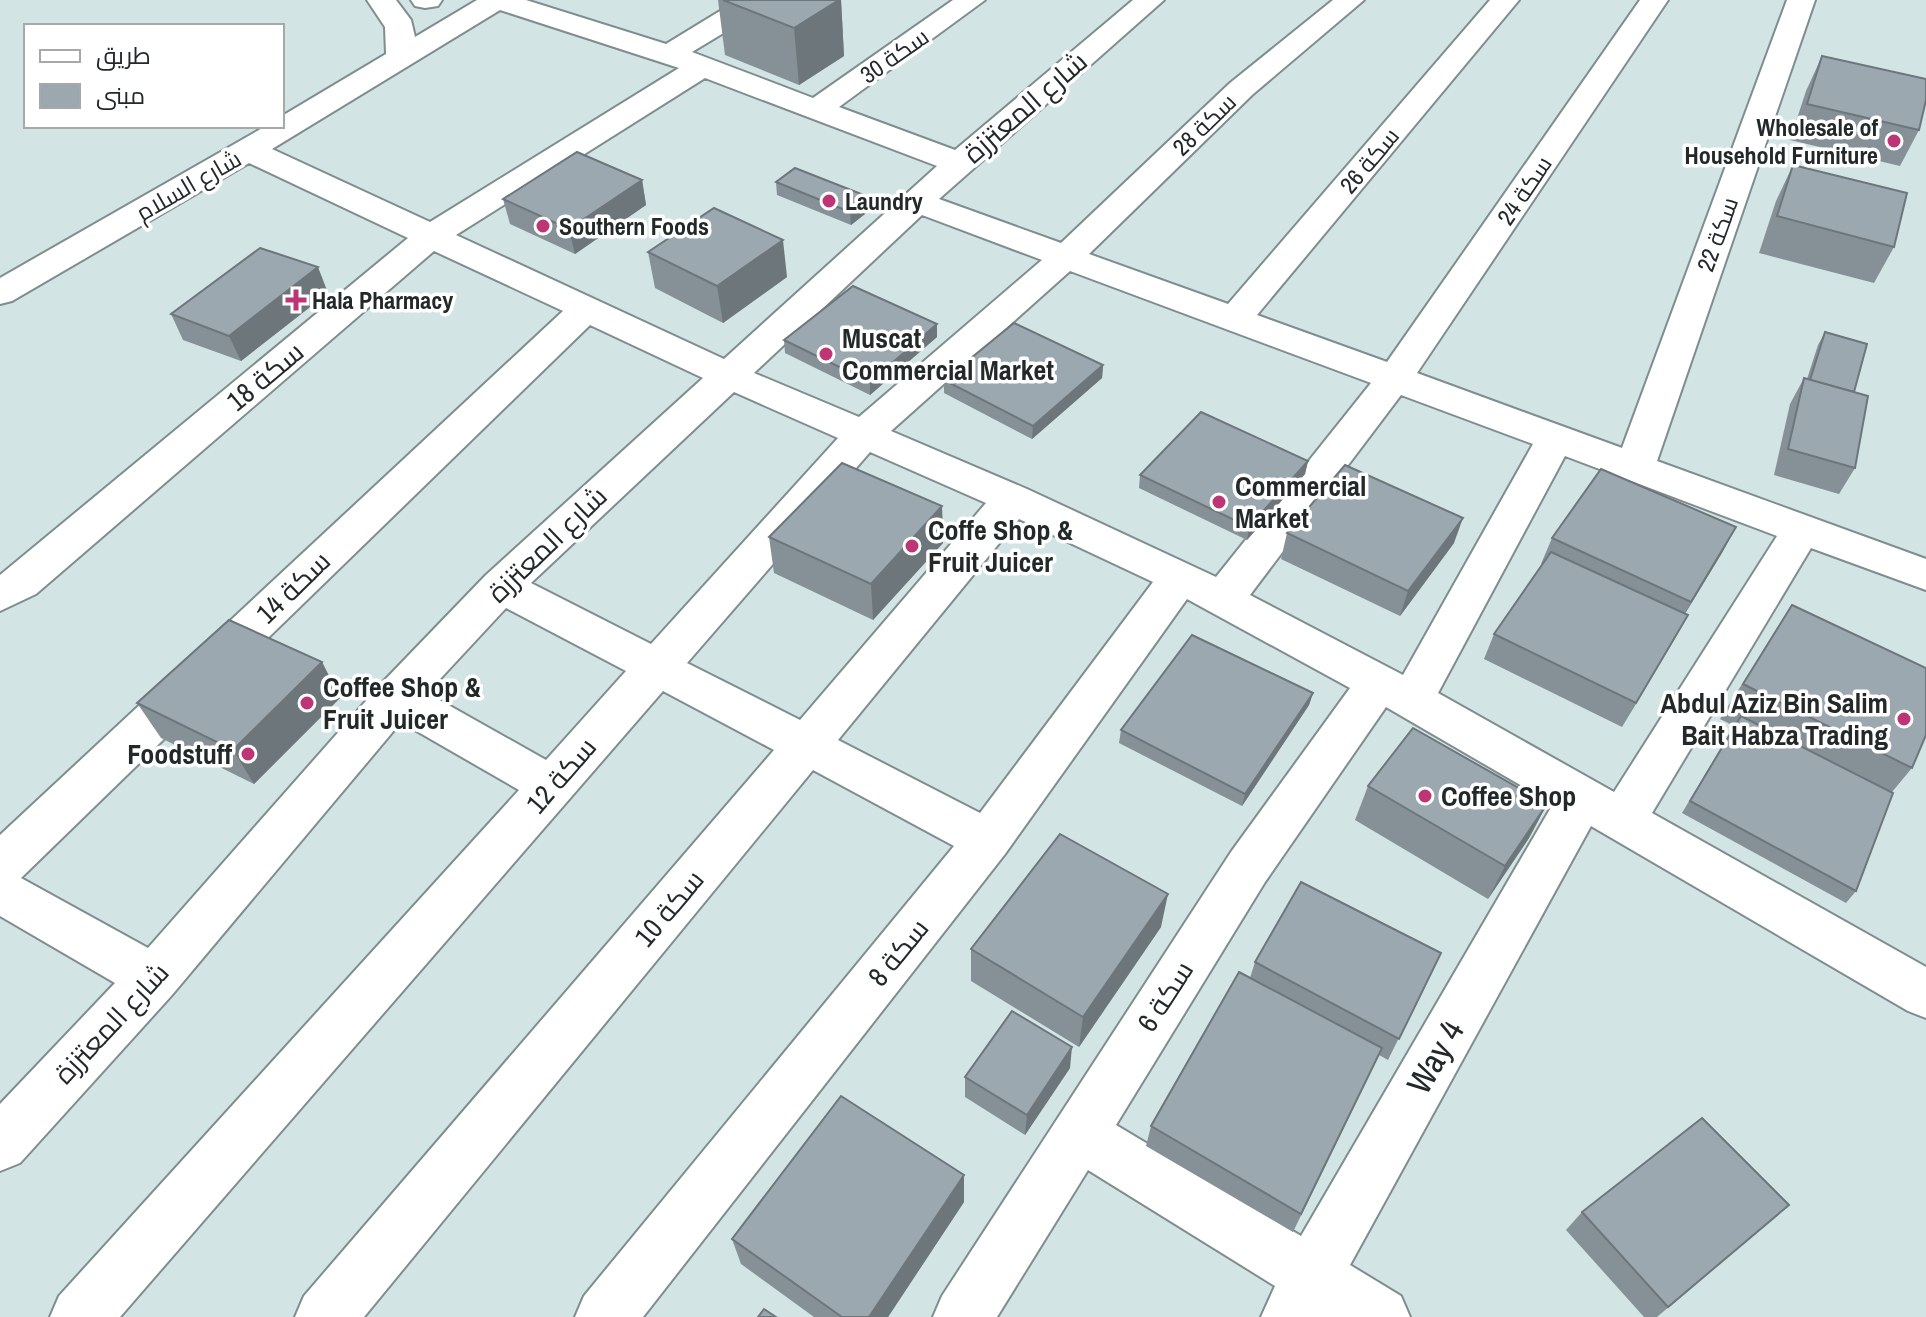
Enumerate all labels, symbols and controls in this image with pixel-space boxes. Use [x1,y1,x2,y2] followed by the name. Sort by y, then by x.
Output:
[853,20,935,90] street label: سكة 30
[24,24,284,128] legend
[96,39,151,71] text: طريق
[955,42,1095,172] street label: شارع المعتززة
[96,79,145,111] text: مبنى
[1165,86,1243,162] street label: سكة 28
[1684,111,1878,171] place label: Wholesale of Household Furniture
[1332,120,1406,200] street label: سكة 26
[1885,132,1903,150] marker: Wholesale of Household Furniture
[129,142,247,229] street label: شارع السلام
[1489,149,1559,231] street label: سكة 24
[845,185,923,217] place label: Laundry
[820,192,838,210] marker: Laundry
[1689,192,1745,276] street label: سكة 22
[559,210,709,242] place label: Southern Foods
[534,217,552,235] marker: Southern Foods
[312,284,453,316] place label: Hala Pharmacy
[287,291,305,309] marker: Hala Pharmacy
[842,319,1054,389] place label: Muscat Commercial Market
[218,333,312,419] street label: سكة 18
[817,345,835,363] marker: Muscat Commercial Market
[1235,467,1366,537] place label: Commercial Market
[479,477,615,611] street label: شارع المعتززة
[1210,493,1228,511] marker: Commercial Market
[928,511,1074,581] place label: Coffe Shop & Fruit Juicer
[903,537,921,555] marker: Coffe Shop & Fruit Juicer
[248,542,338,632] street label: سكة 14
[323,668,482,738] place label: Coffee Shop & Fruit Juicer
[1660,684,1888,754] place label: Abdul Aziz Bin Salim Bait Habza Trading
[298,694,316,712] marker: Coffee Shop & Fruit Juicer
[1895,710,1913,728] marker: Abdul Aziz Bin Salim Bait Habza Trading
[517,729,605,821] street label: سكة 12
[127,735,233,773] place label: Foodstuff
[239,745,257,763] marker: Foodstuff
[1441,777,1576,815] place label: Coffee Shop
[1416,787,1434,805] marker: Coffee Shop
[626,861,712,955] street label: سكة 10
[859,910,937,994] street label: سكة 8
[1128,953,1202,1039] street label: سكة 6
[45,954,177,1092] street label: شارع المعتززة
[1396,1012,1474,1102] street label: Way 4

